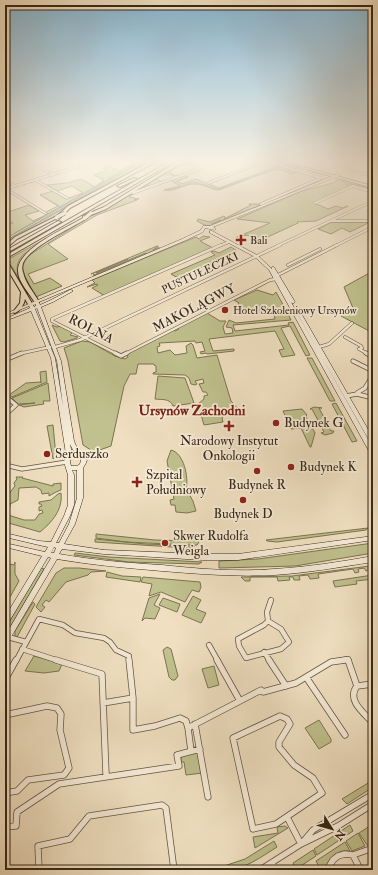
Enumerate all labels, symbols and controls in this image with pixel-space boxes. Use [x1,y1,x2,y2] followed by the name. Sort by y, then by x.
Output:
[235,234,247,246] marker: Bali
[250,234,268,247] place label: Bali
[159,249,241,297] street label: PUSTUŁECZKI
[150,280,239,336] street label: MAKOLĄGWY
[233,304,357,318] place label: Hotel Szkoleniowy Ursynów
[220,305,230,315] marker: Hotel Szkoleniowy Ursynów
[66,311,117,347] street label: ROLNA
[139,402,246,420] district label: Ursynów Zachodni
[284,415,343,432] place label: Budynek G
[271,418,281,428] marker: Budynek G
[223,420,235,432] marker: Narodowy Instytut Onkologii
[180,433,278,464] place label: Narodowy Instytut Onkologii
[55,446,109,462] place label: Serduszko
[42,449,52,459] marker: Serduszko
[299,459,357,476] place label: Budynek K
[286,462,296,472] marker: Budynek K
[252,466,262,476] marker: Budynek R
[146,467,206,499] place label: Szpital Południowy
[131,476,143,488] marker: Szpital Południowy
[228,477,287,494] place label: Budynek R
[238,495,248,505] marker: Budynek D
[213,506,273,523] place label: Budynek D
[172,528,249,559] place label: Skwer Rudolfa Weigla
[160,538,170,548] marker: Skwer Rudolfa Weigla
[312,809,352,849] north arrow
[331,826,348,843] text: N

